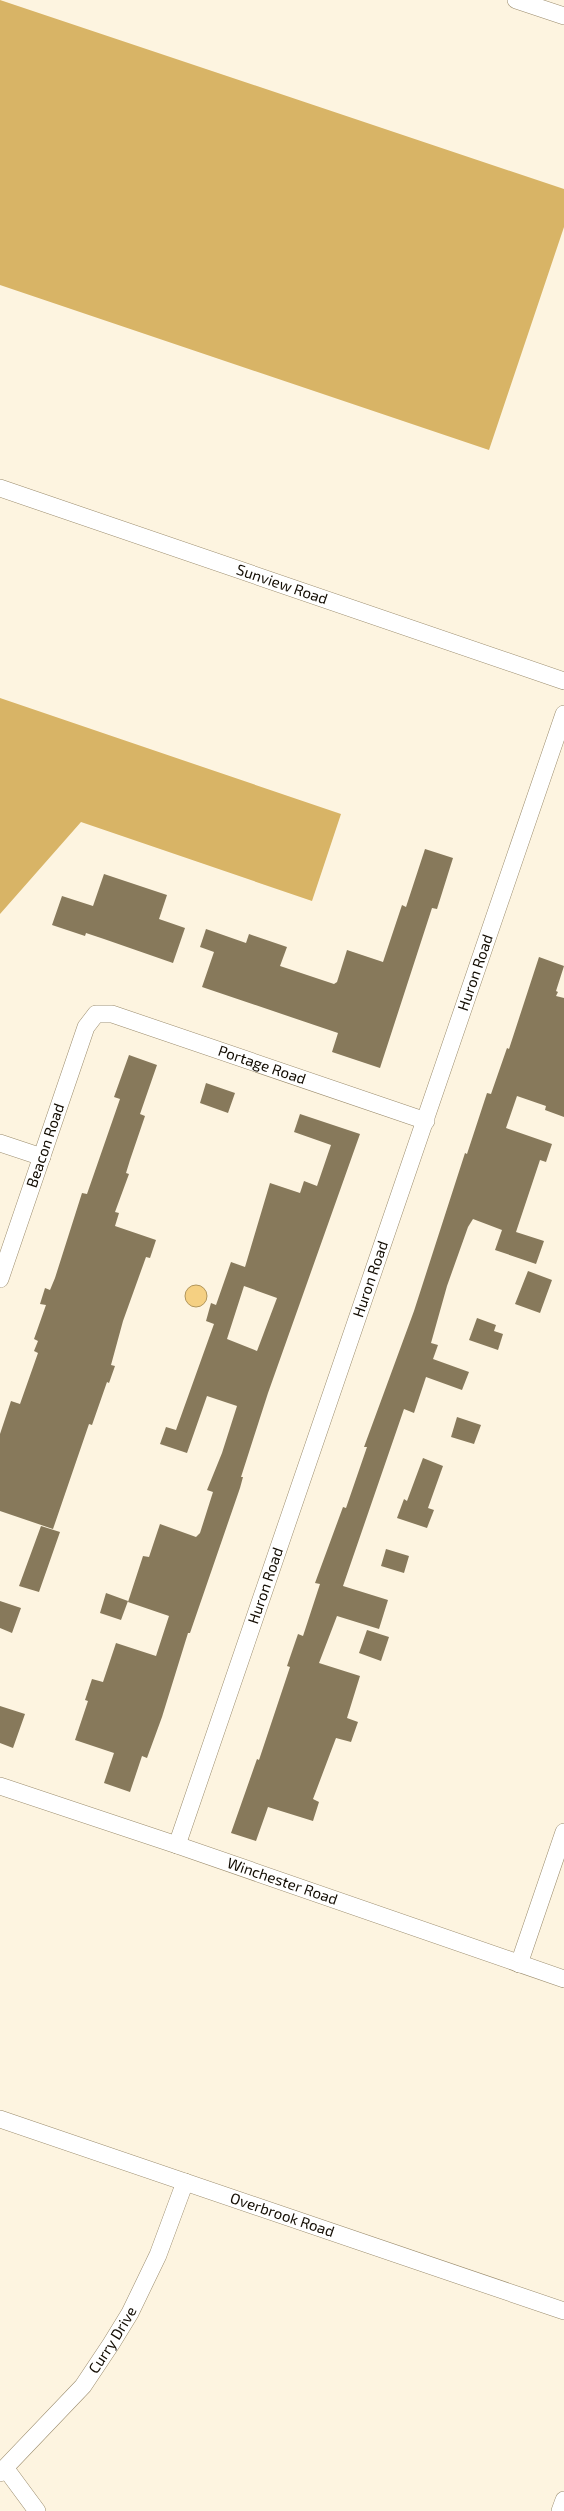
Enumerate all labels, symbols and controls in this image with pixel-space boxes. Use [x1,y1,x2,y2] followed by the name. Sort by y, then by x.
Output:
[234,560,330,608] street label: Sunview Road
[453,932,496,1013] street label: Huron Road
[216,1041,308,1087] street label: Portage Road
[22,1101,67,1190] street label: Beacon Road
[348,1238,391,1319] street label: Huron Road
[243,1545,286,1626] street label: Huron Road
[225,1853,340,1908] street label: Winchester Road
[228,2188,337,2240] street label: Overbrook Road
[84,2303,140,2376] street label: Curry Drive

